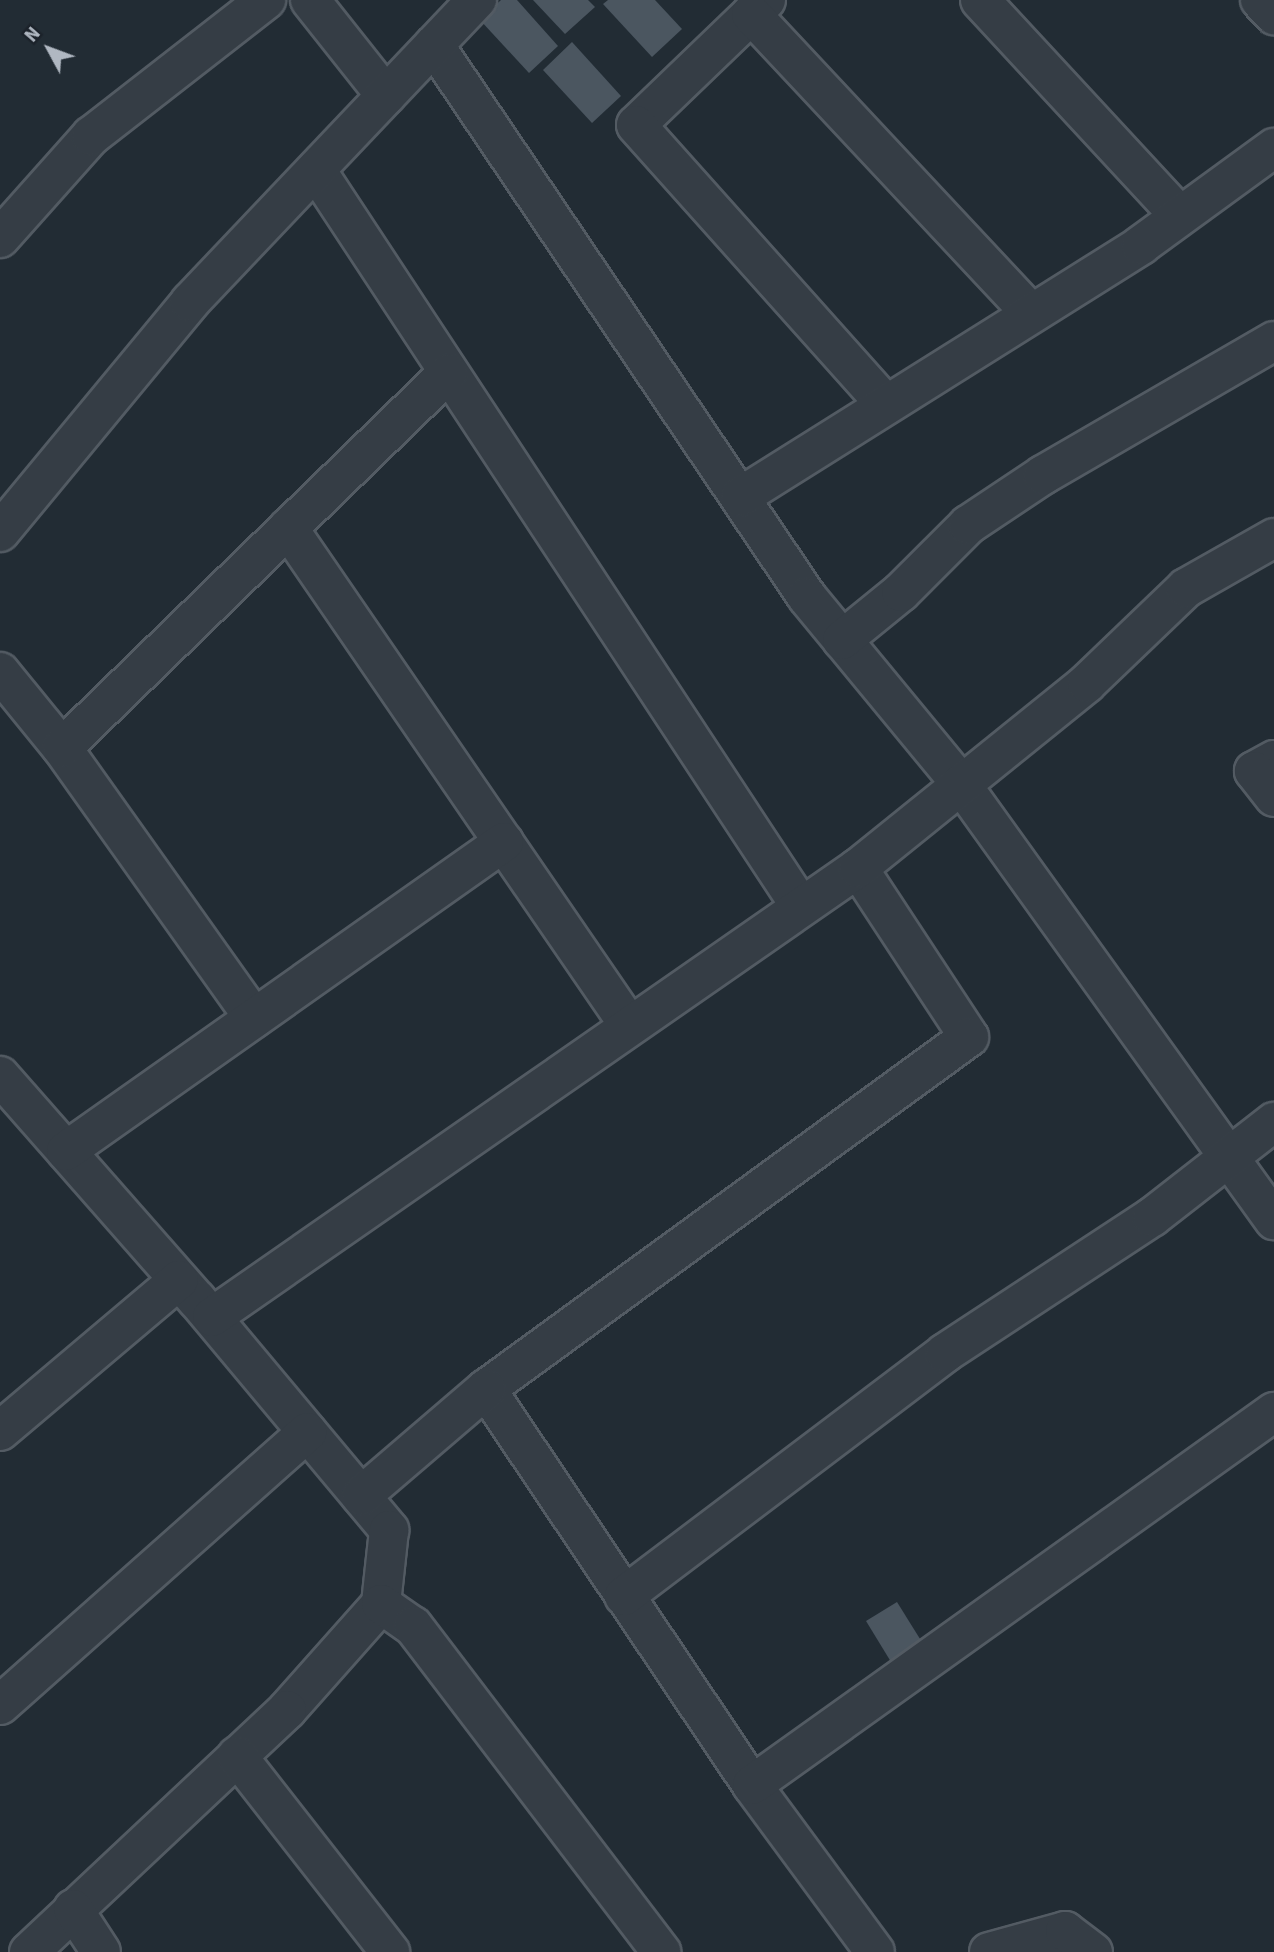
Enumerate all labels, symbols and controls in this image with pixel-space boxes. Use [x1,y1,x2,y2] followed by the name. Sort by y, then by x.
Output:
[14,14,84,84] north arrow
[18,21,47,49] text: N

